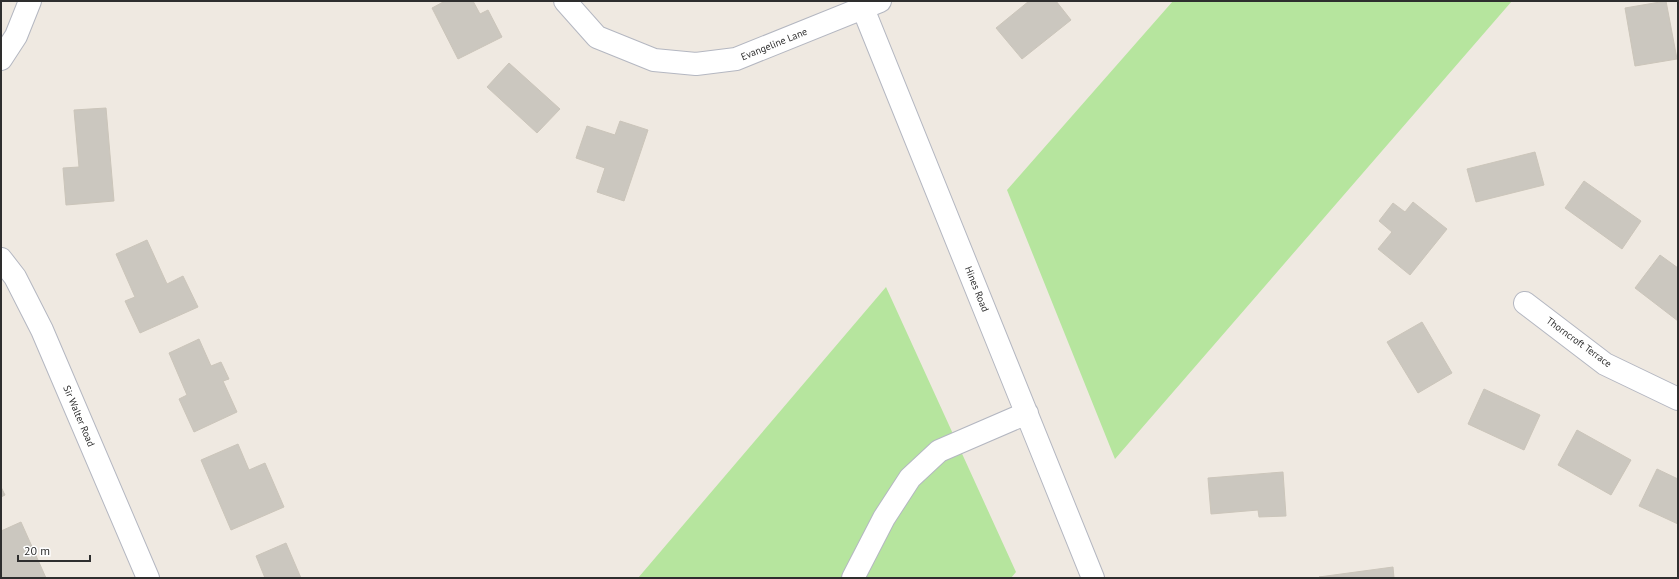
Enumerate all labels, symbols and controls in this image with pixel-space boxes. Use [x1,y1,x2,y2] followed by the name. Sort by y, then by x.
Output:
[739,25,809,63] street label: Evangeline Lane
[962,264,992,314] street label: Hines Road
[1544,314,1614,370] street label: Thorncroft Terrace
[60,383,98,449] street label: Sir Walter Road
[18,537,90,563] scale bar
[24,543,50,558] text: 20 m

